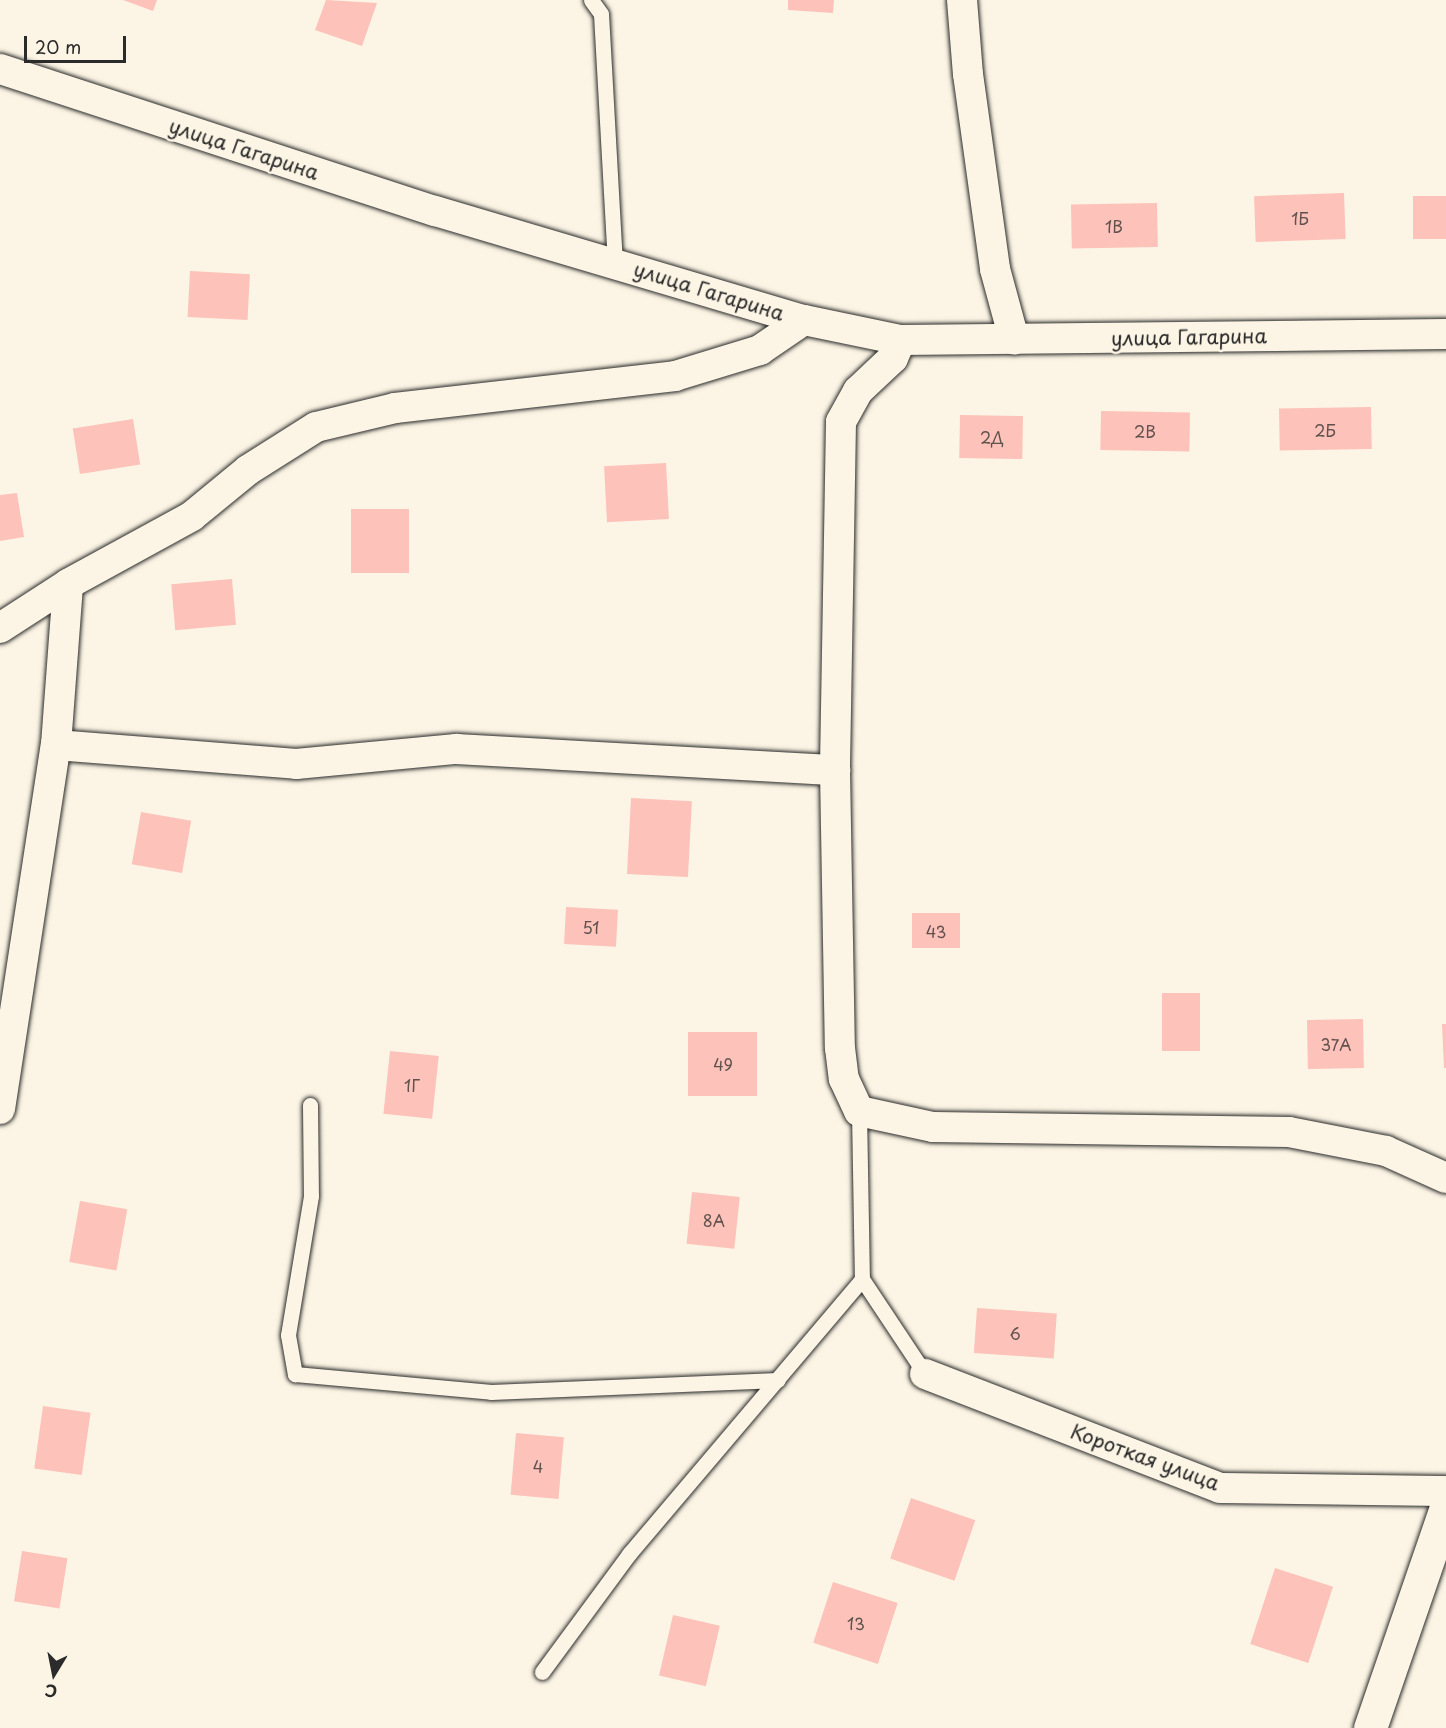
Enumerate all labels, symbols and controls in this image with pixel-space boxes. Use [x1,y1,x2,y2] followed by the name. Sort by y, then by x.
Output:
[27,24,129,62] scale bar
[35,33,81,60] text: 20 m
[166,113,322,185] street label: улица Гагарина
[1291,208,1309,228] house number: 1Б
[1105,216,1123,236] house number: 1В
[631,257,787,325] street label: улица Гагарина
[1111,324,1267,350] street label: улица Гагарина
[1314,420,1336,440] house number: 2Б
[1134,421,1156,441] house number: 2В
[980,427,1004,447] house number: 2Д
[582,917,600,937] house number: 51
[926,921,946,941] house number: 43
[1320,1034,1352,1054] house number: 37А
[713,1054,733,1074] house number: 49
[404,1075,420,1095] house number: 1Г
[703,1210,725,1230] house number: 8А
[1009,1323,1021,1343] house number: 6
[1067,1419,1223,1495] street label: Короткая улица
[533,1456,543,1476] house number: 4
[847,1613,865,1633] house number: 13
[24,1644,84,1704] north arrow
[43,1679,59,1705] text: С

